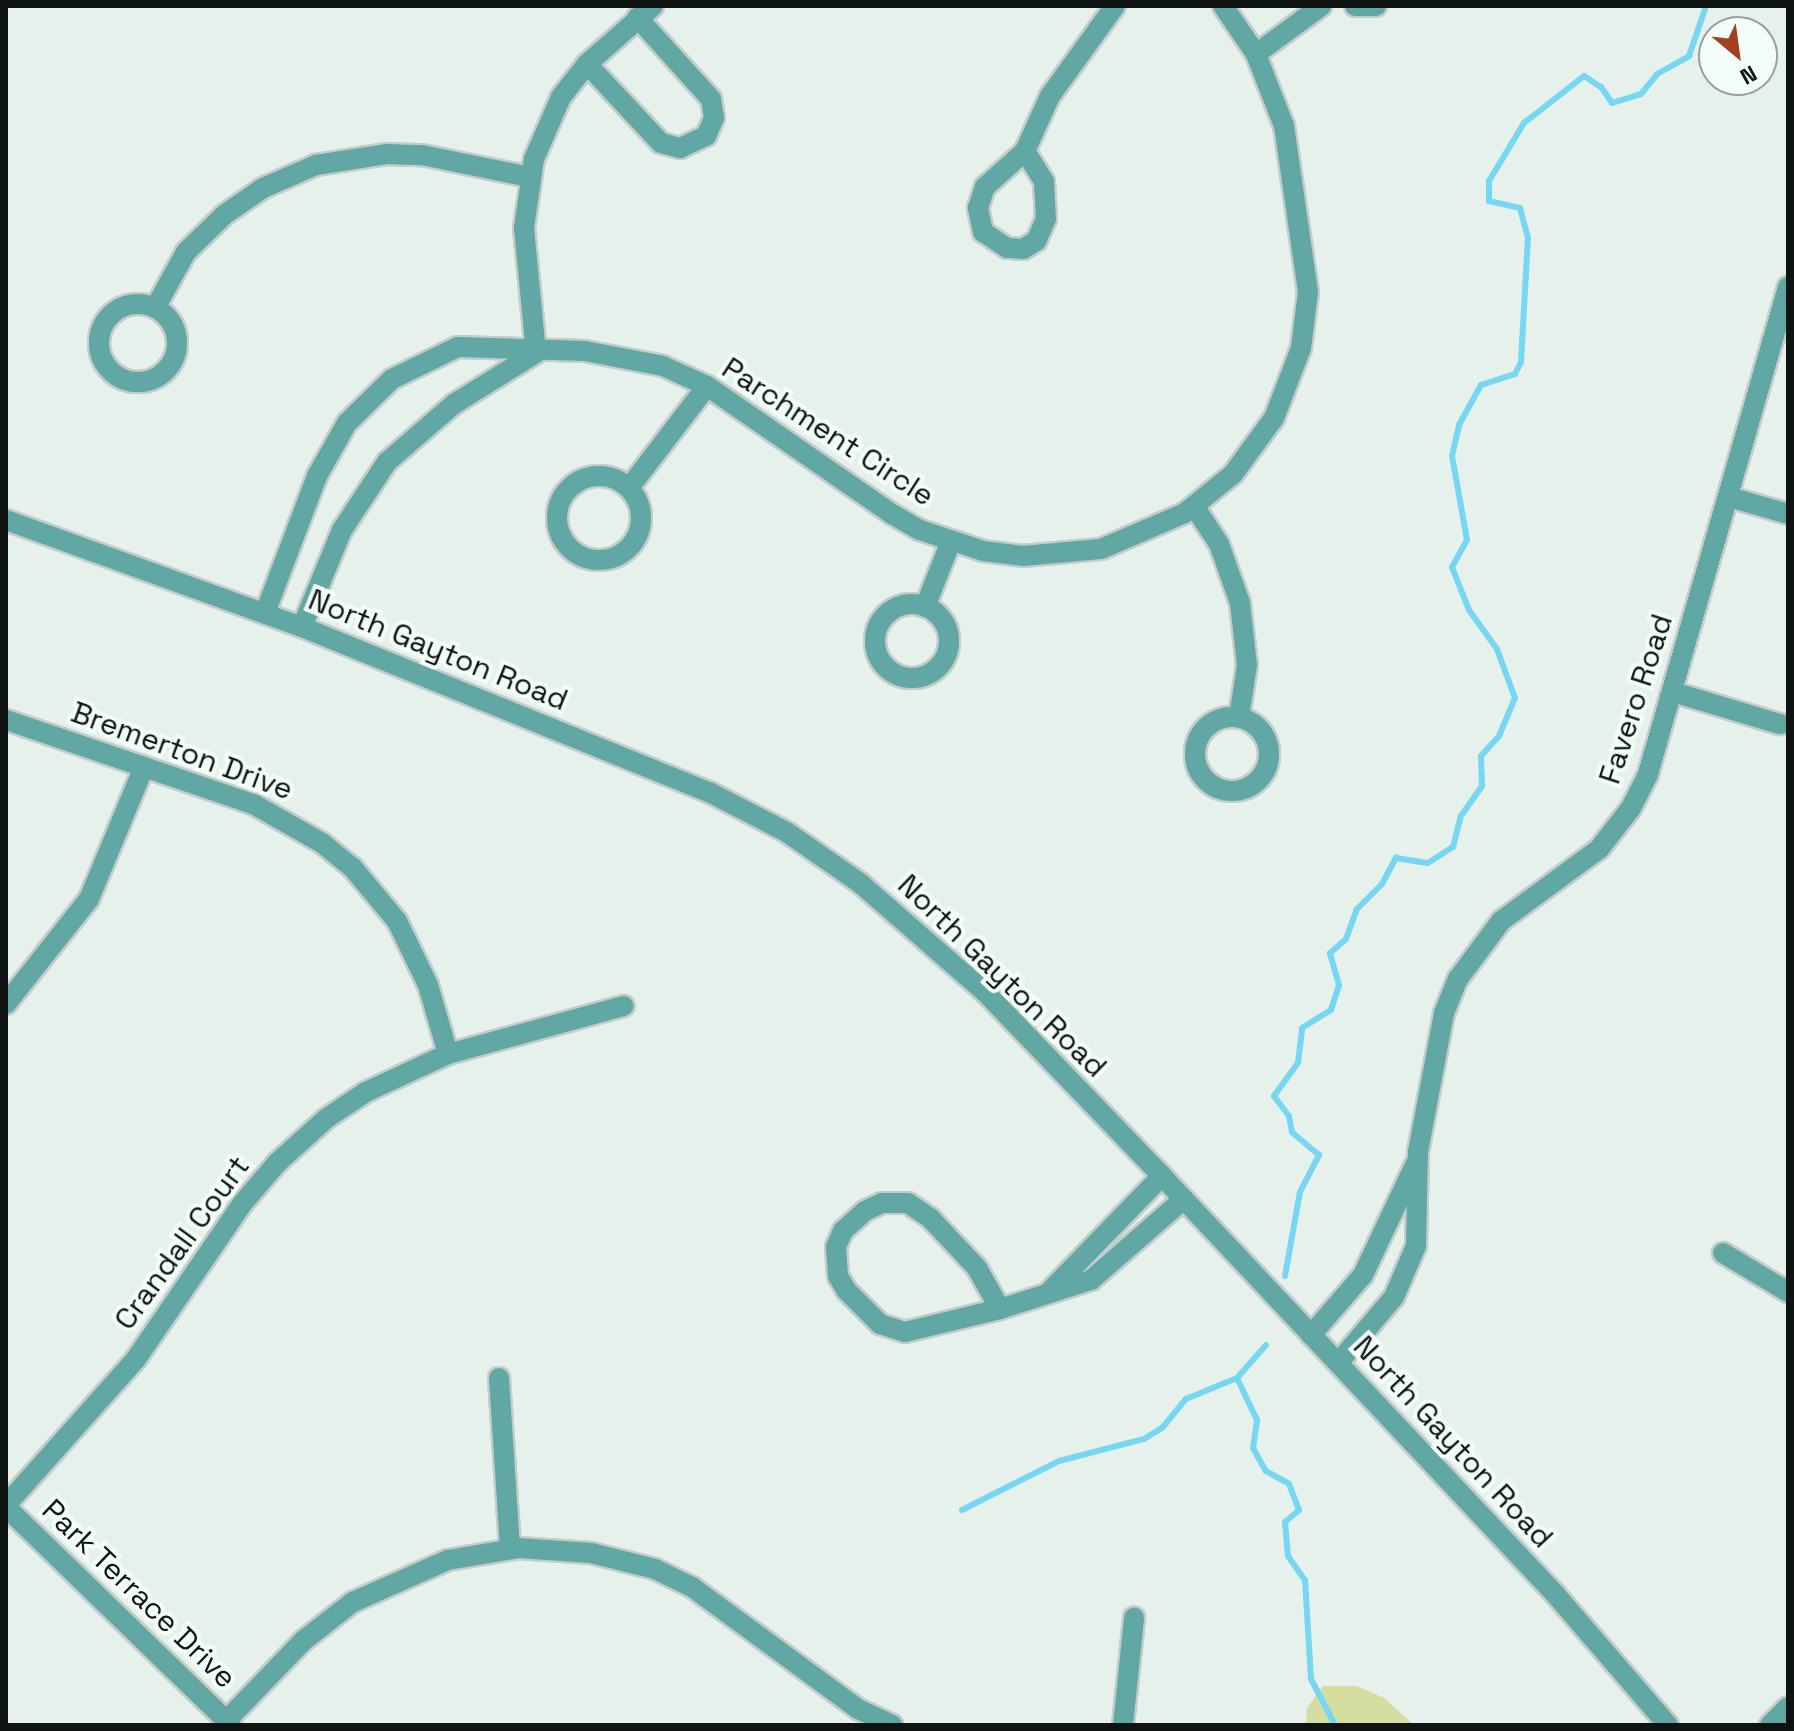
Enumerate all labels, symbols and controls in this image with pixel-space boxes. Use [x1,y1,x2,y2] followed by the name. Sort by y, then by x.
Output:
[1698,16,1778,96] north arrow
[1735,59,1762,91] text: N
[715,350,941,514] street label: Parchment Circle
[303,582,573,718] street label: North Gayton Road
[1592,610,1680,788] street label: Favero Road
[66,694,298,808] street label: Bremerton Drive
[890,867,1114,1085] street label: North Gayton Road
[107,1149,257,1337] street label: Crandall Court
[1346,1329,1560,1555] street label: North Gayton Road
[34,1492,244,1696] street label: Park Terrace Drive

